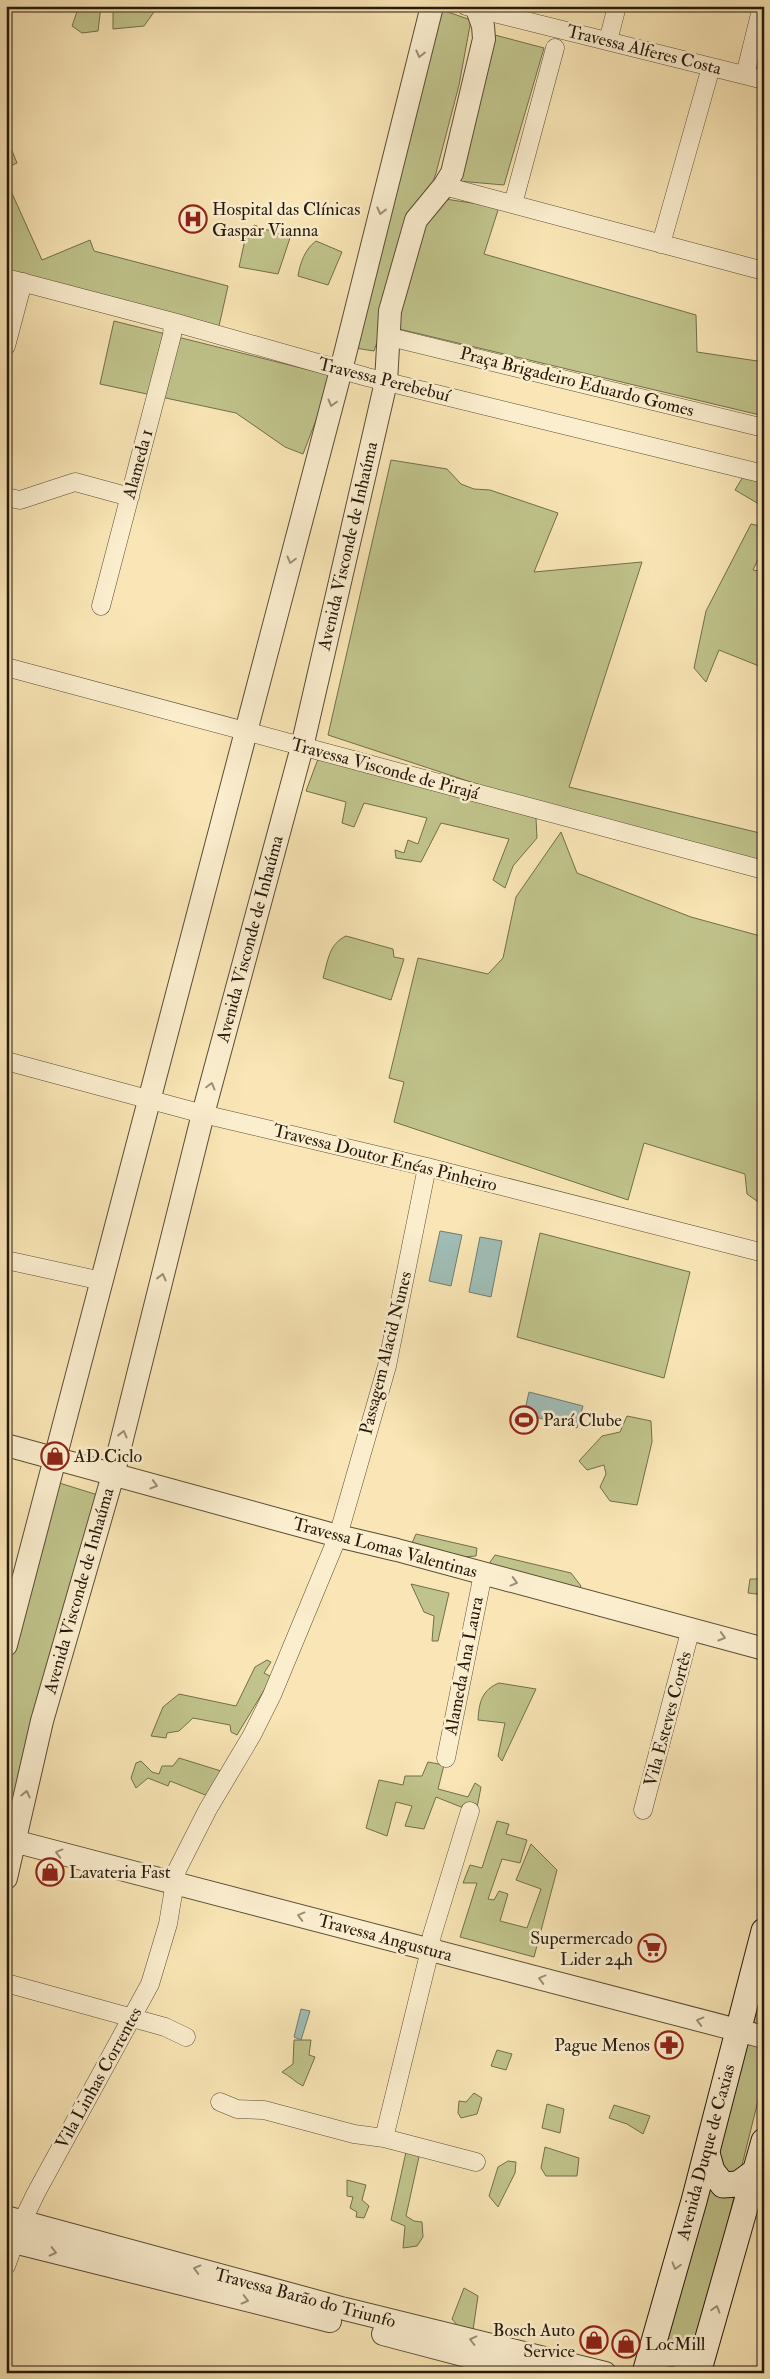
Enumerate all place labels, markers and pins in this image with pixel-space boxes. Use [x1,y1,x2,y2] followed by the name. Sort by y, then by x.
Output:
[212,198,360,242] place label: Hospital das Clínicas Gaspar Vianna
[178,204,208,234] hospital icon: Hospital das Clínicas Gaspar Vianna
[509,1405,539,1435] sports icon: Pará Clube
[543,1409,622,1432] place label: Pará Clube
[40,1441,70,1471] shop icon: AD Ciclo
[73,1445,142,1468] place label: AD Ciclo
[35,1857,65,1887] shop icon: Lavateria Fast
[69,1861,171,1884] place label: Lavateria Fast
[530,1927,634,1971] place label: Supermercado Lider 24h
[637,1933,667,1963] supermarket icon: Supermercado Lider 24h
[654,2030,684,2060] pharmacy icon: Pague Menos
[554,2034,650,2057] place label: Pague Menos
[493,2319,575,2363] place label: Bosch Auto Service
[579,2325,609,2355] shop icon: Bosch Auto Service
[611,2329,641,2359] shop icon: LocMill
[645,2333,706,2356] place label: LocMill

